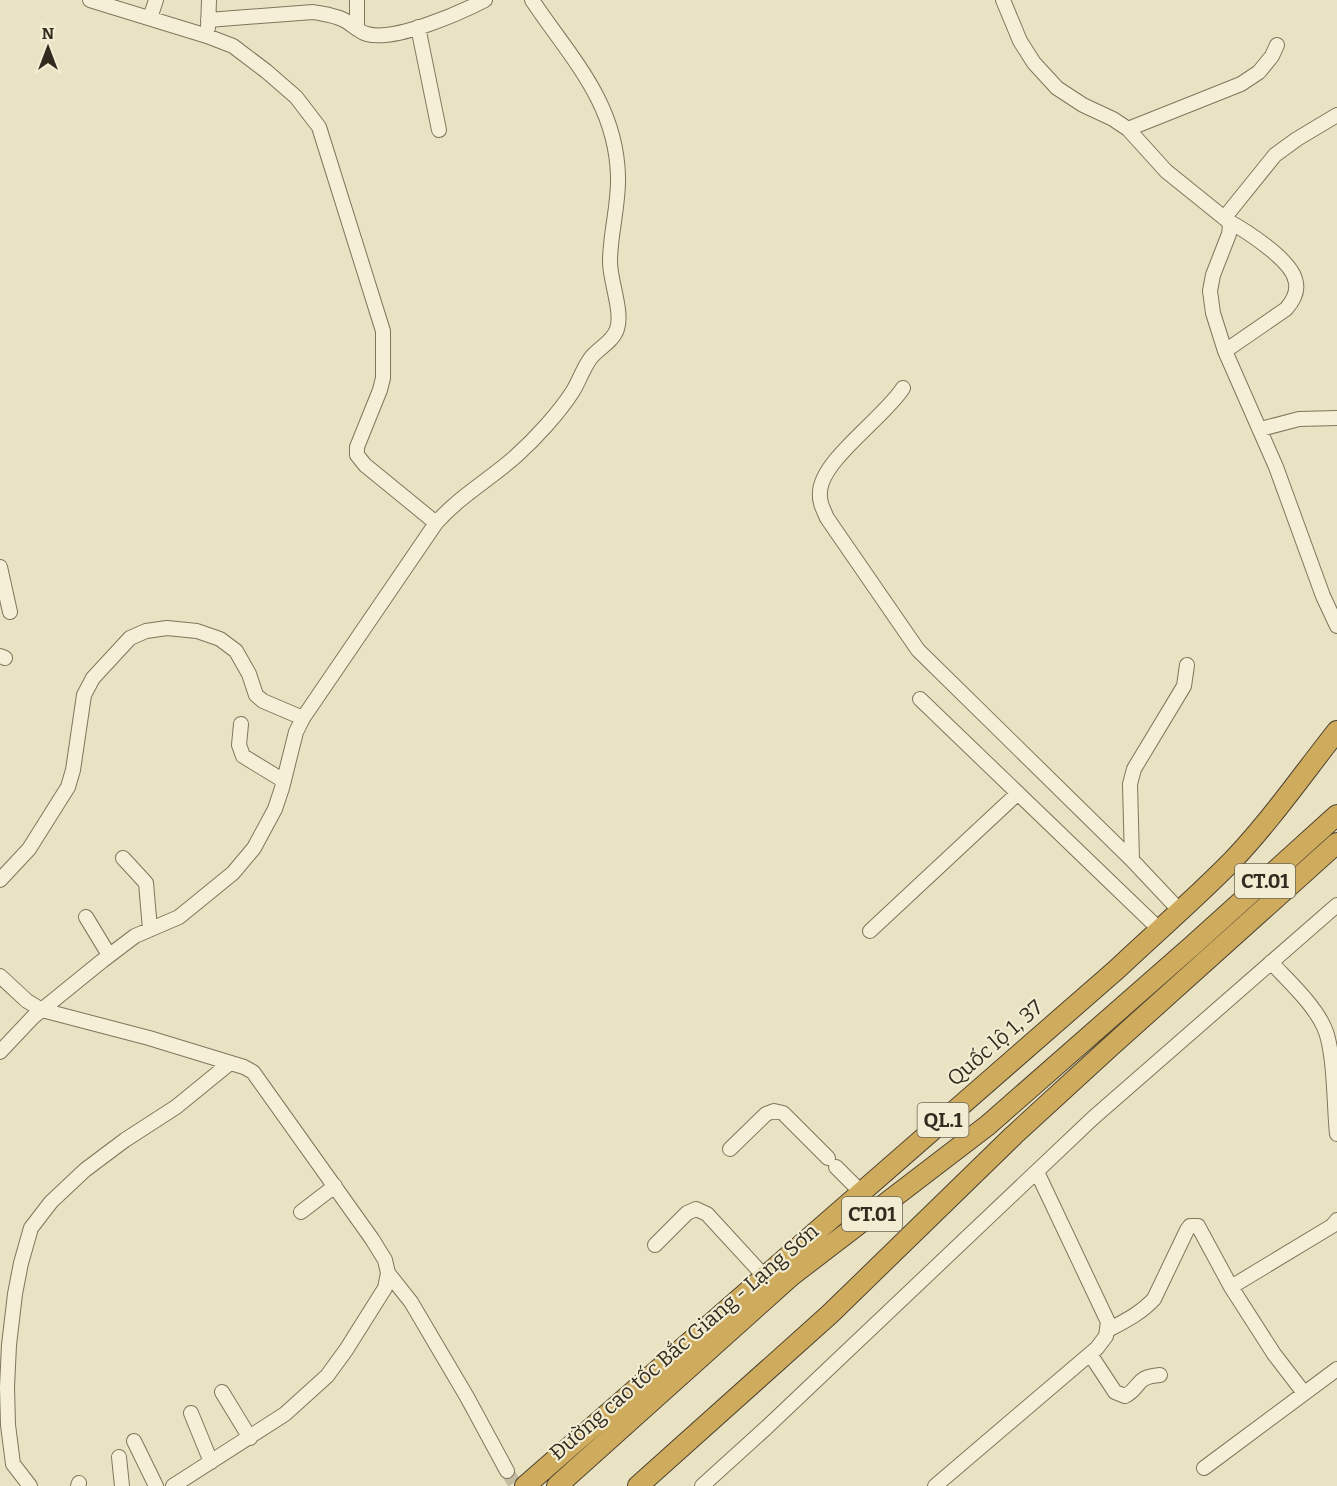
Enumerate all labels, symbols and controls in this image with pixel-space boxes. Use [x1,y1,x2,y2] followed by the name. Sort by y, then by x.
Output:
[18,18,78,78] north arrow
[42,24,54,43] text: N
[1235,864,1295,898] road number: CT.01
[942,994,1048,1092] street label: Quốc lộ 1, 37
[918,1103,968,1137] road number: QL.1
[842,1197,902,1231] road number: CT.01
[544,1218,824,1466] street label: Đường cao tốc Bắc Giang - Lạng Sơn

